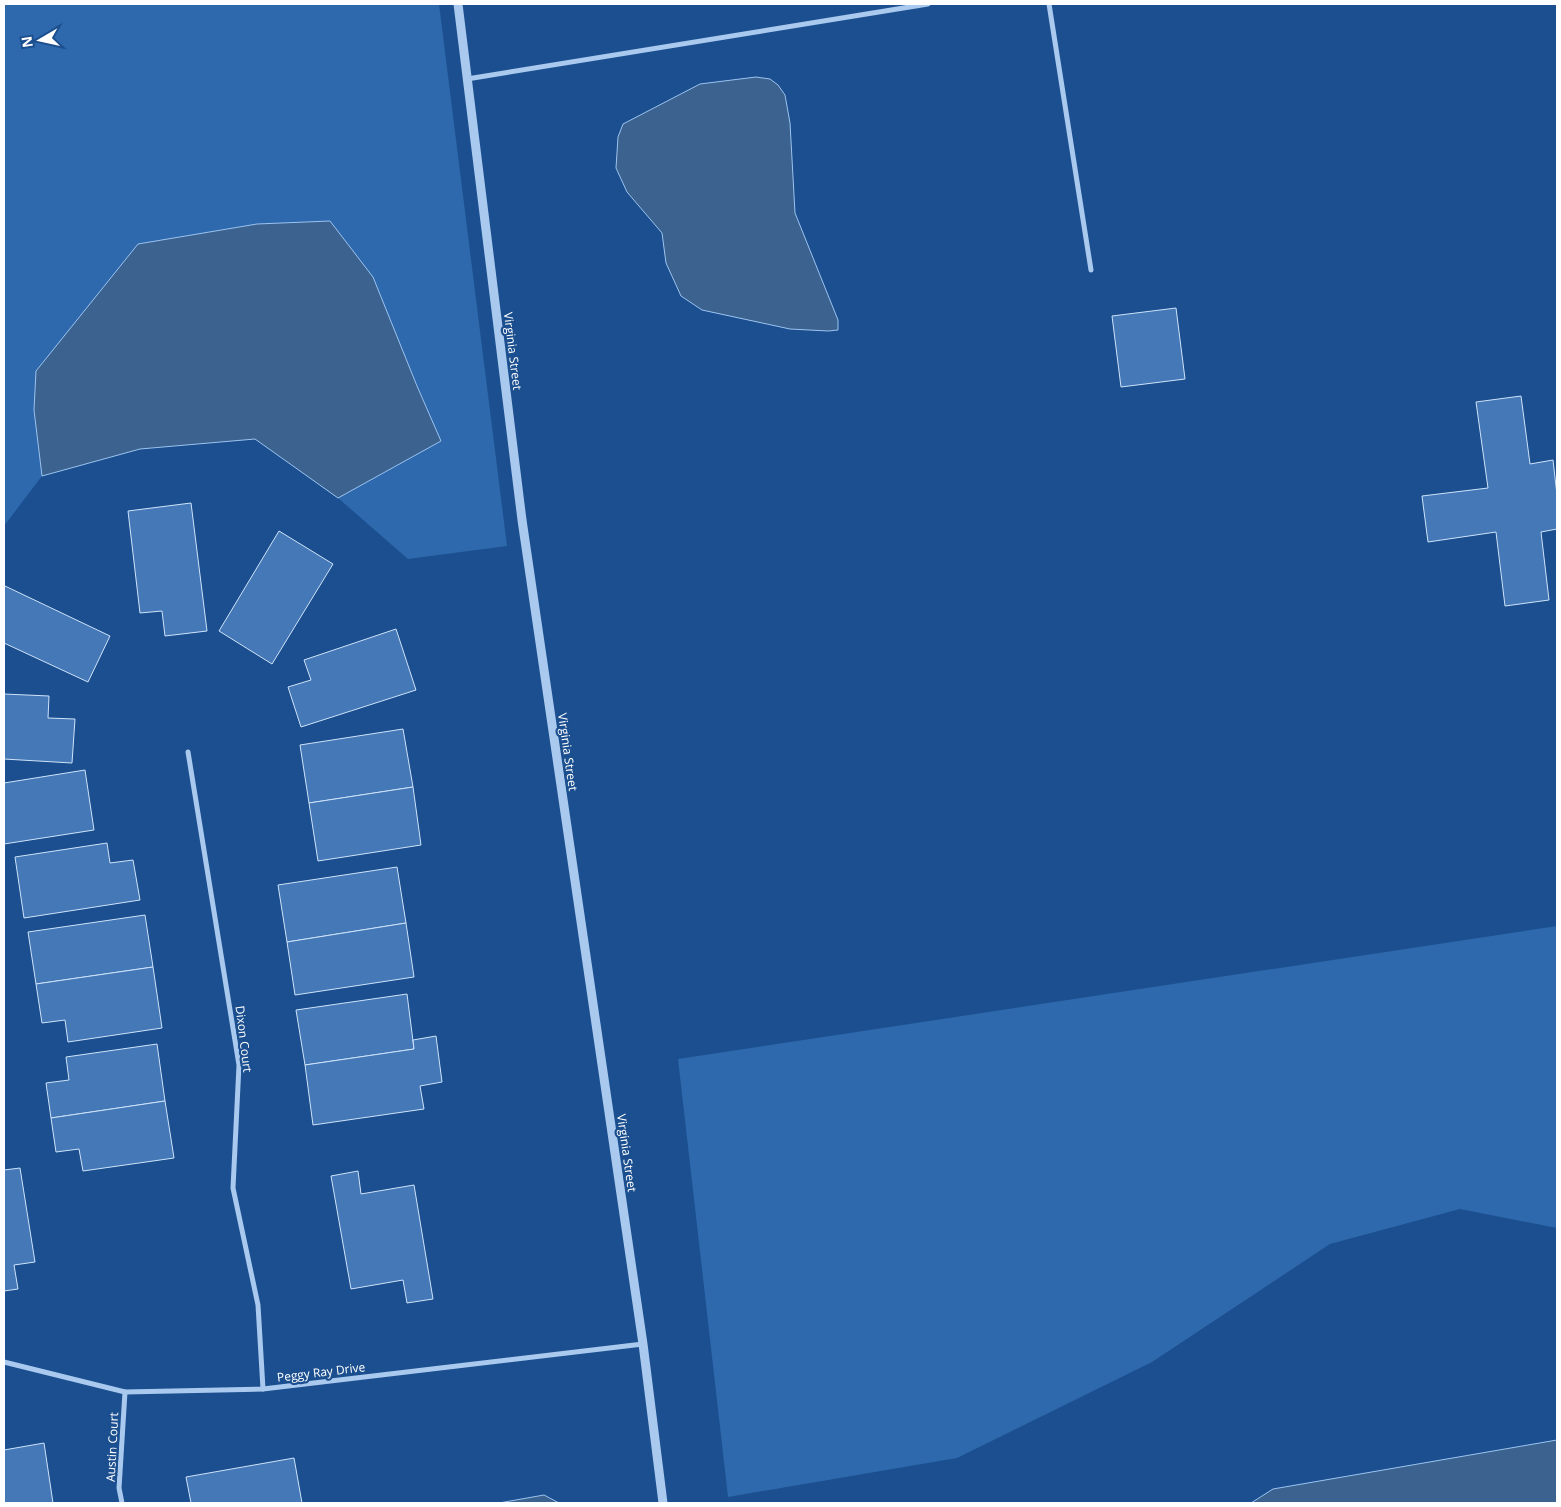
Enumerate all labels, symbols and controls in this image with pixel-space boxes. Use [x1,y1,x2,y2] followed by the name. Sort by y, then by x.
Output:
[15,15,65,65] north arrow
[16,35,37,49] text: N
[500,311,526,391] street label: Virginia Street
[554,712,582,792] street label: Virginia Street
[231,1005,257,1073] street label: Dixon Court
[613,1113,641,1193] street label: Virginia Street
[276,1358,366,1386] street label: Peggy Ray Drive
[102,1412,122,1482] street label: Austin Court

